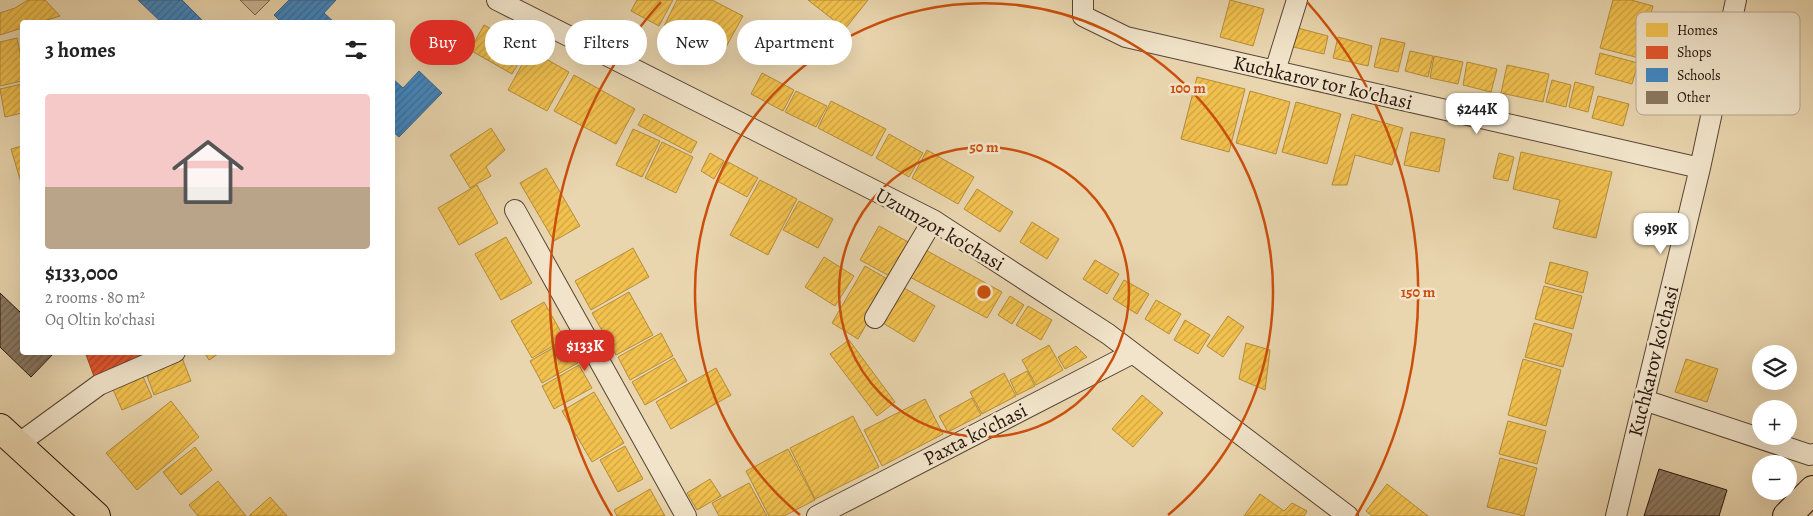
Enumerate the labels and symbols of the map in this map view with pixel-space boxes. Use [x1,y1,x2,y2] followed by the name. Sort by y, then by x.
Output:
[1636,12,1800,115] legend
[1677,21,1718,40] text: Homes
[1677,43,1712,62] text: Shops
[1231,49,1415,116] street label: Kuchkarov tor ko'chasi
[1677,66,1721,85] text: Schools
[1170,78,1206,98] text: 100 m
[1677,88,1711,107] text: Other
[1442,92,1512,135] pin: $244K
[969,137,999,157] text: 50 m
[870,181,1009,277] street label: Uzumzor ko'chasi
[1631,212,1691,255] pin: $99K
[1401,282,1436,302] text: 150 m
[975,283,993,301] centre of rings
[1622,283,1685,440] street label: Kuchkarov ko'chasi
[550,330,620,372] pin: $133K
[919,397,1032,472] street label: Paxta ko'chasi

